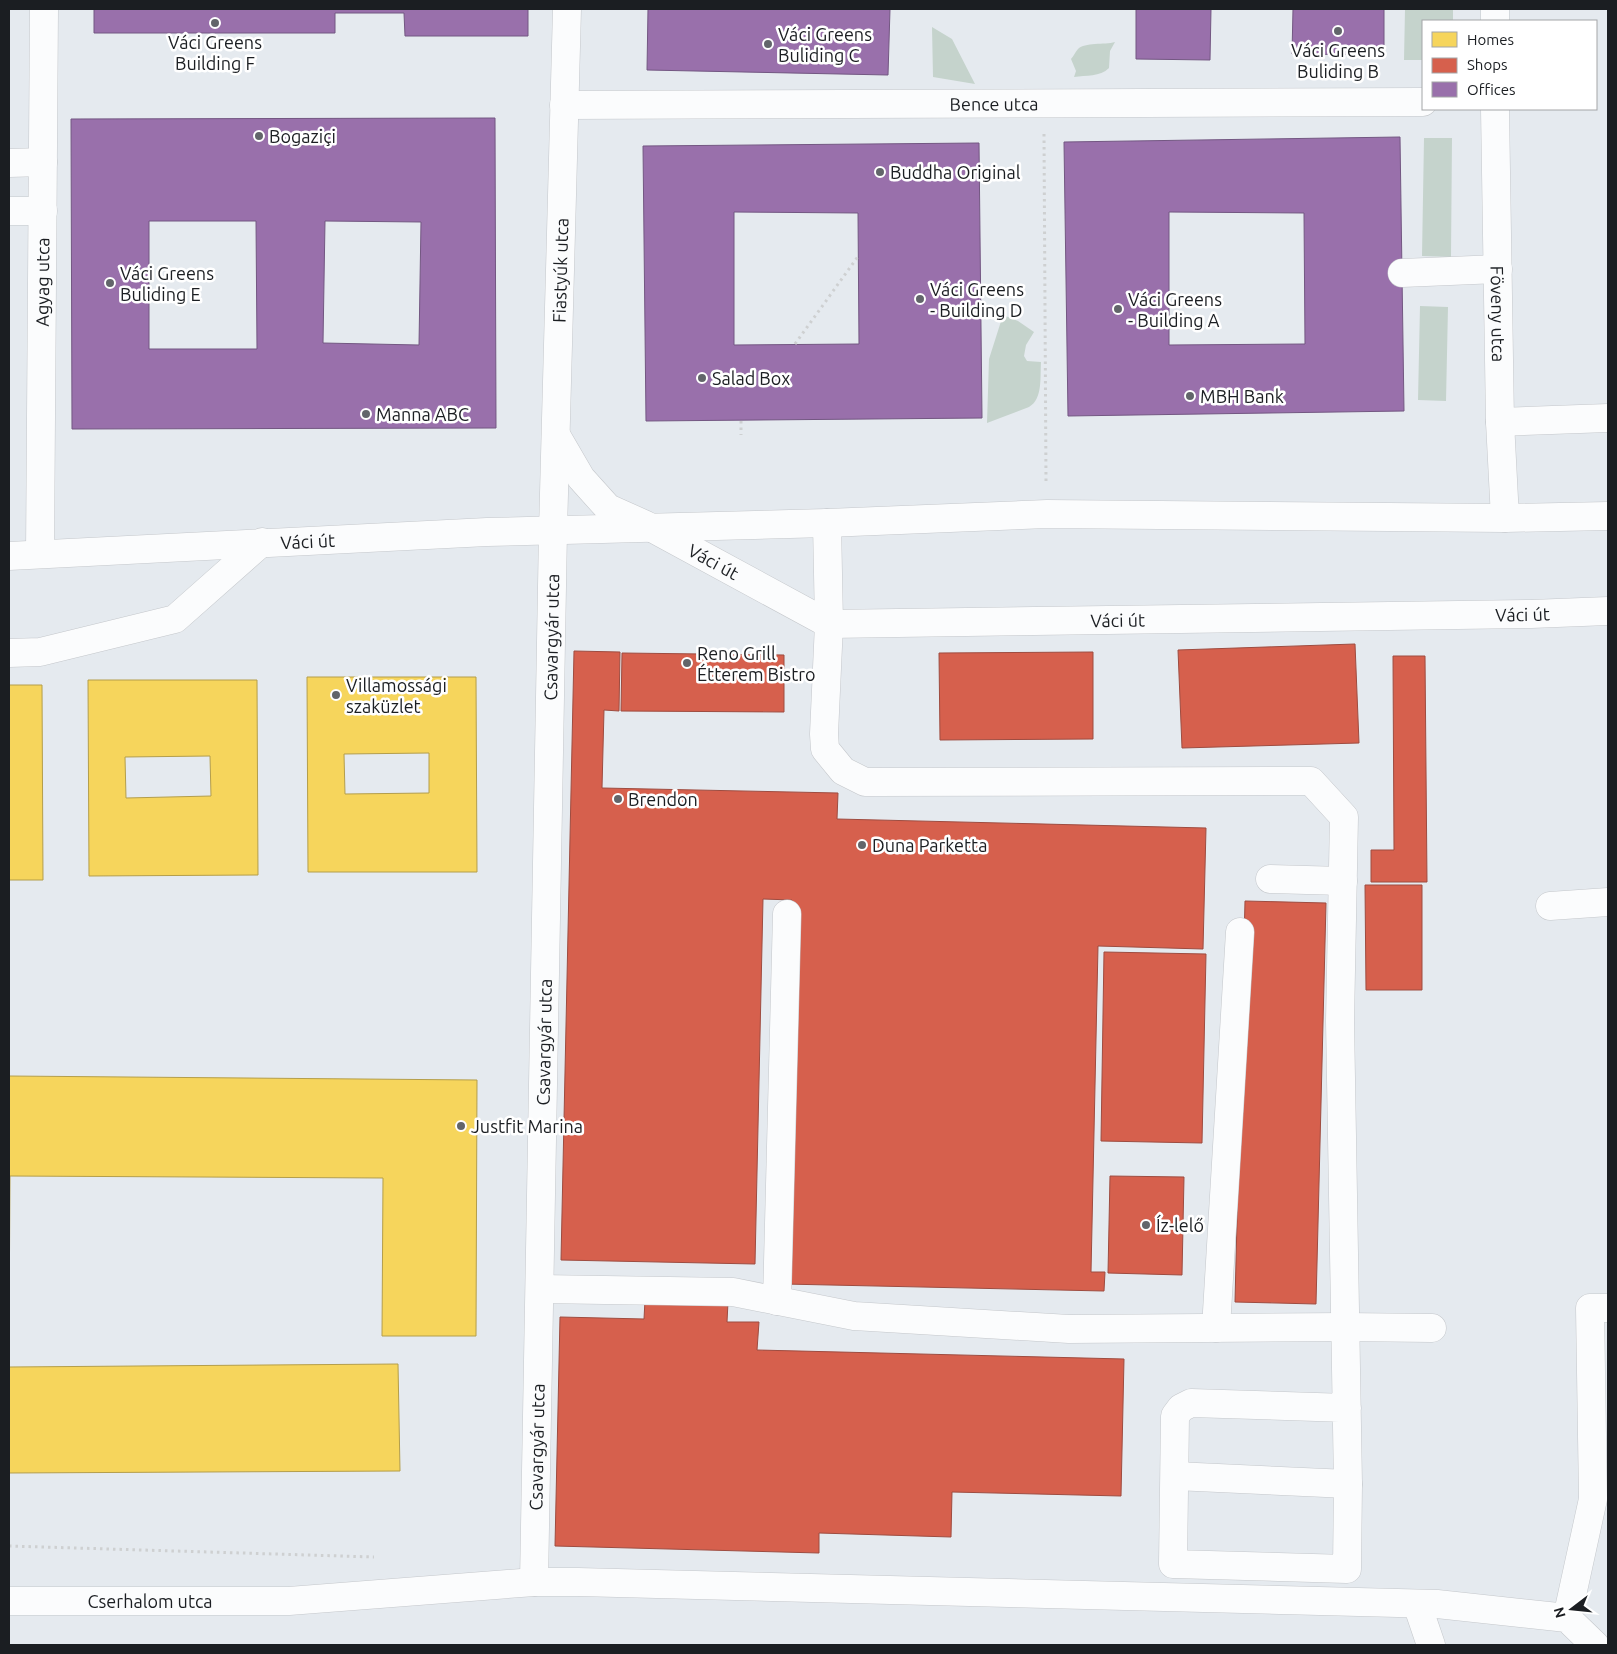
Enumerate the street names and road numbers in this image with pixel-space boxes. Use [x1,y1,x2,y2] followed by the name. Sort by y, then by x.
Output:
[949,93,1039,114] street label: Bence utca
[549,217,571,323] street label: Fiastyúk utca
[32,237,52,327] street label: Agyag utca
[1488,266,1509,362] street label: Föveny utca
[280,530,335,552] street label: Váci út
[685,540,742,583] street label: Váci út
[540,573,562,701] street label: Csavargyár utca
[1495,603,1550,625] street label: Váci út
[1090,610,1145,630] street label: Váci út
[533,978,555,1106] street label: Csavargyár utca
[525,1383,548,1511] street label: Csavargyár utca
[87,1591,213,1611] street label: Cserhalom utca

